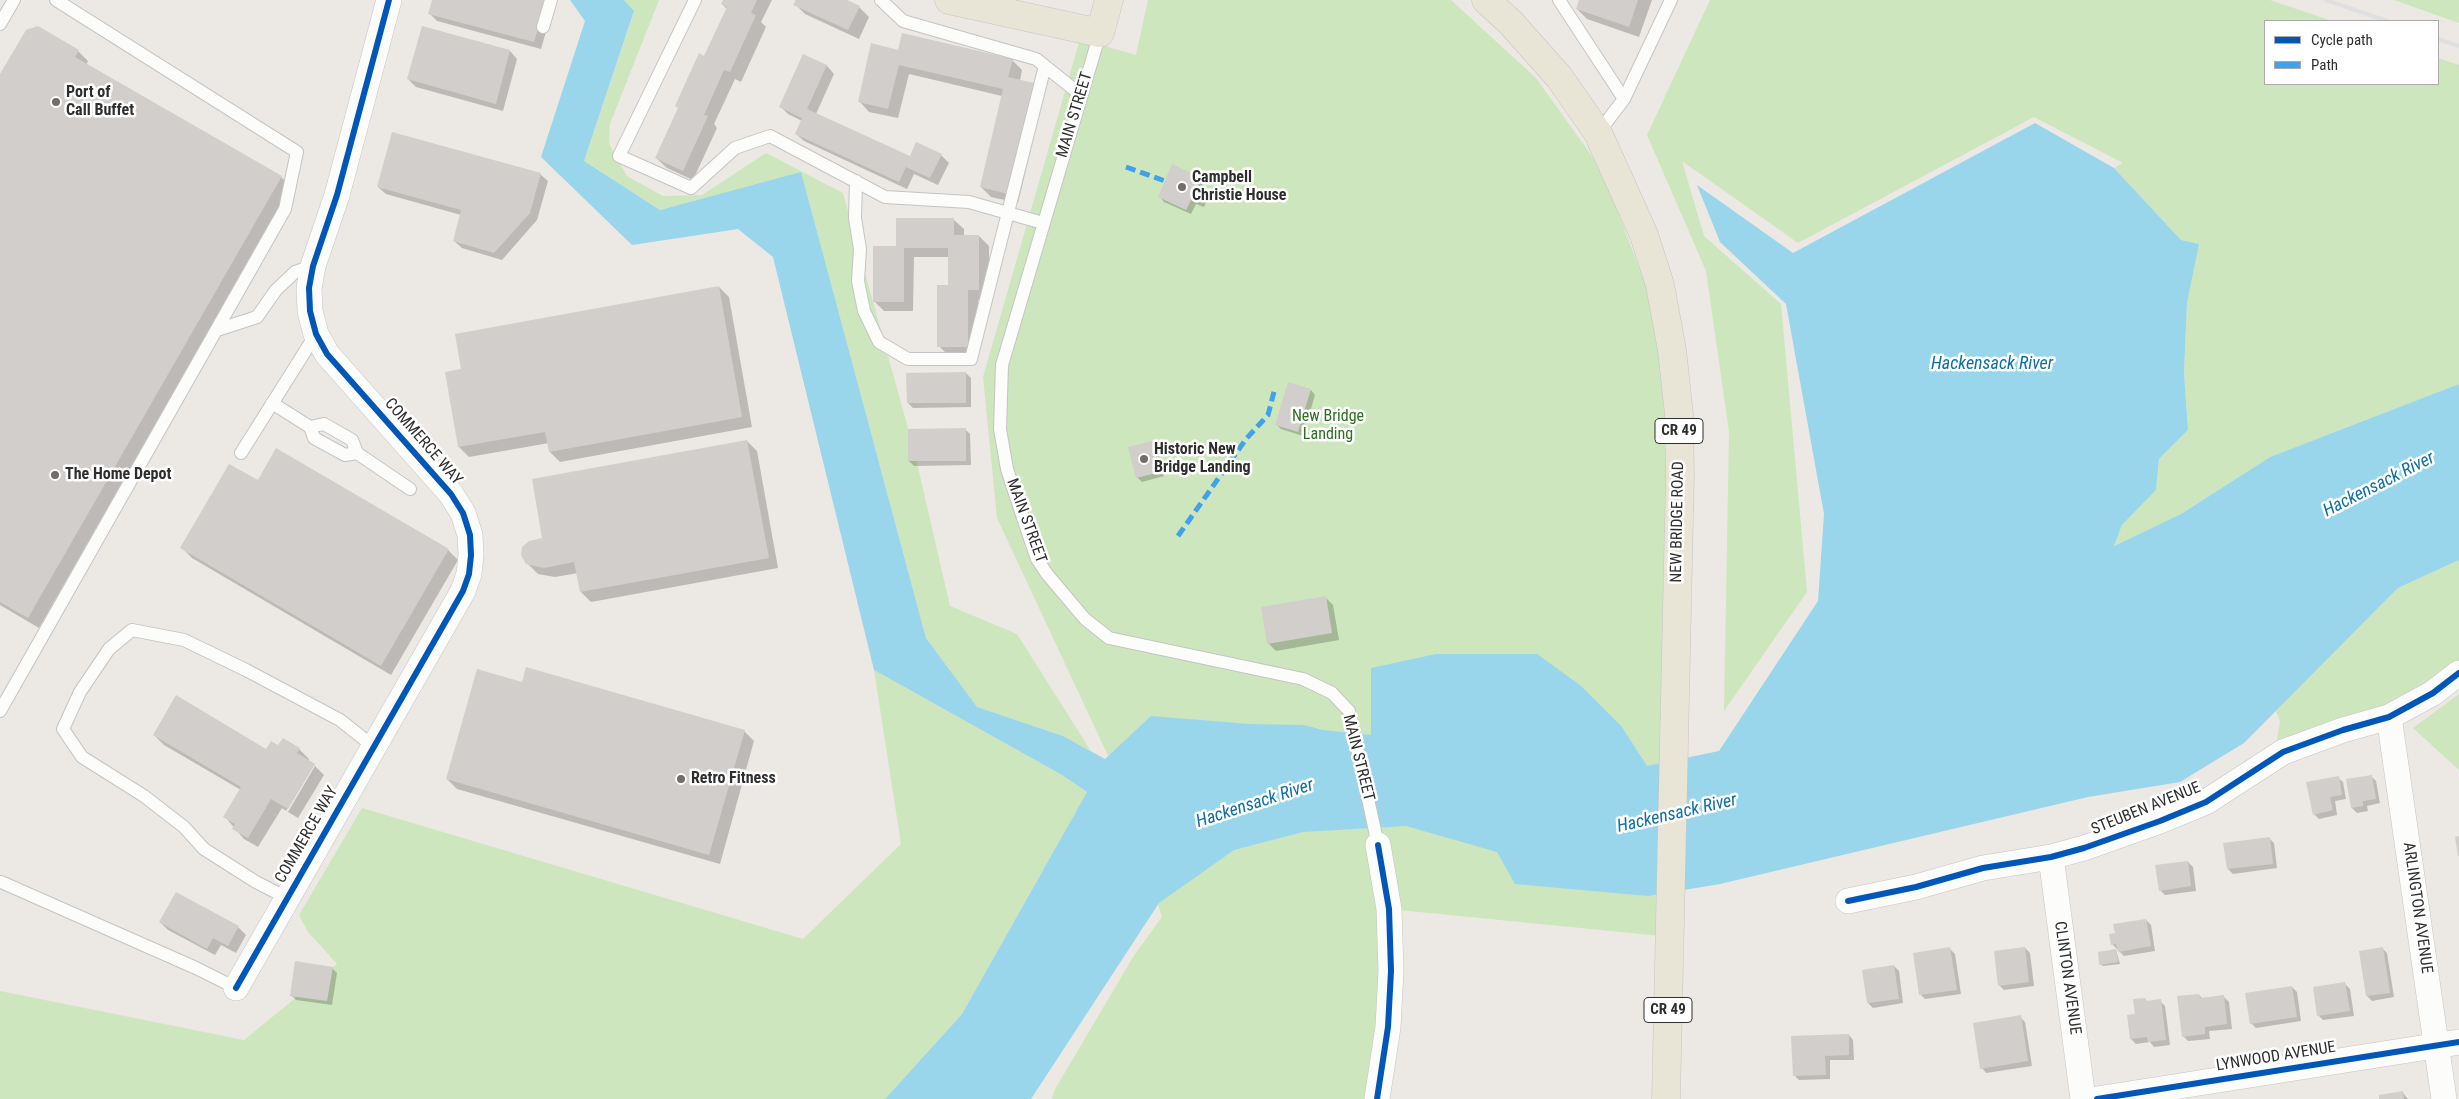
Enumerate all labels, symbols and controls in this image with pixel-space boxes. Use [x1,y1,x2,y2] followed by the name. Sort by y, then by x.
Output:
[2264,20,2439,85] legend
[2311,31,2373,49] text: Cycle path
[2311,56,2338,74] text: Path
[1053,70,1097,160] street label: MAIN STREET
[66,83,134,121] place label: Port of Call Buffet
[50,96,62,108] marker: Port of Call Buffet
[1192,168,1286,206] place label: Campbell Christie House
[1176,181,1188,193] marker: Campbell Christie House
[1931,353,2053,375] water label: Hackensack River
[380,395,466,489] street label: COMMERCE WAY
[1292,407,1364,445] park label: New Bridge Landing
[1655,418,1703,444] road number: CR 49
[1154,440,1251,478] place label: Historic New Bridge Landing
[2320,448,2438,522] water label: Hackensack River
[1138,453,1150,465] marker: Historic New Bridge Landing
[1667,461,1689,583] street label: NEW BRIDGE ROAD
[65,465,171,485] place label: The Home Depot
[49,469,61,481] marker: The Home Depot
[1002,476,1050,566] street label: MAIN STREET
[1338,713,1378,803] street label: MAIN STREET
[691,769,776,789] place label: Retro Fitness
[675,773,687,785] marker: Retro Fitness
[1194,775,1316,833] water label: Hackensack River
[2089,778,2203,840] street label: STEUBEN AVENUE
[272,783,342,887] street label: COMMERCE WAY
[1615,790,1739,838] water label: Hackensack River
[2398,841,2436,975] street label: ARLINGTON AVENUE
[2050,920,2084,1036] street label: CLINTON AVENUE
[1644,998,1692,1022] road number: CR 49
[2215,1038,2337,1076] street label: LYNWOOD AVENUE

